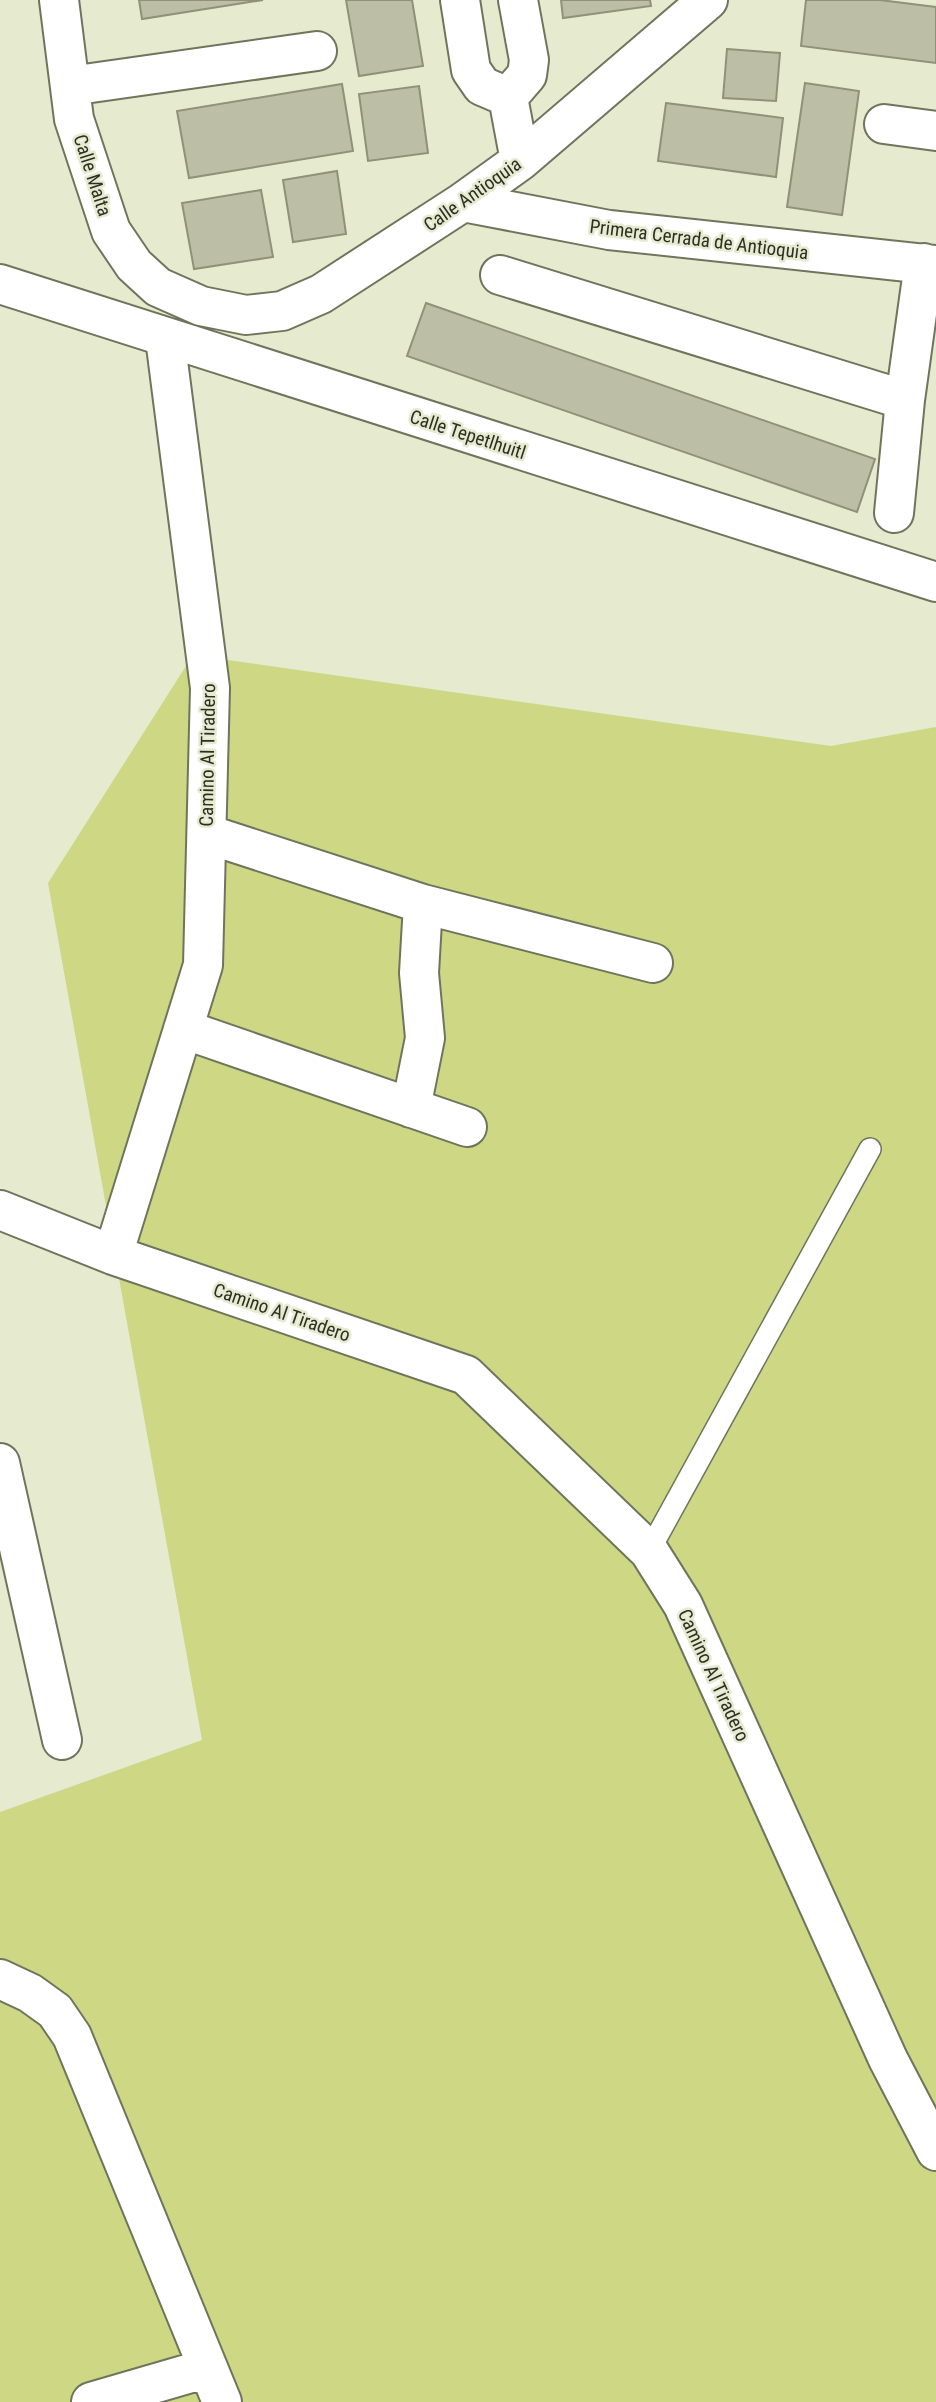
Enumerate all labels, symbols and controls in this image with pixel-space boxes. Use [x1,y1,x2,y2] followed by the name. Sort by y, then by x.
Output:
[69,131,117,219] street label: Calle Malta
[419,152,525,236] street label: Calle Antioquia
[588,215,810,264] street label: Primera Cerrada de Antioquia
[407,405,529,464] street label: Calle Tepetlhuitl
[195,683,220,827] street label: Camino Al Tiradero
[210,1278,353,1347] street label: Camino Al Tiradero
[673,1605,754,1745] street label: Camino Al Tiradero

